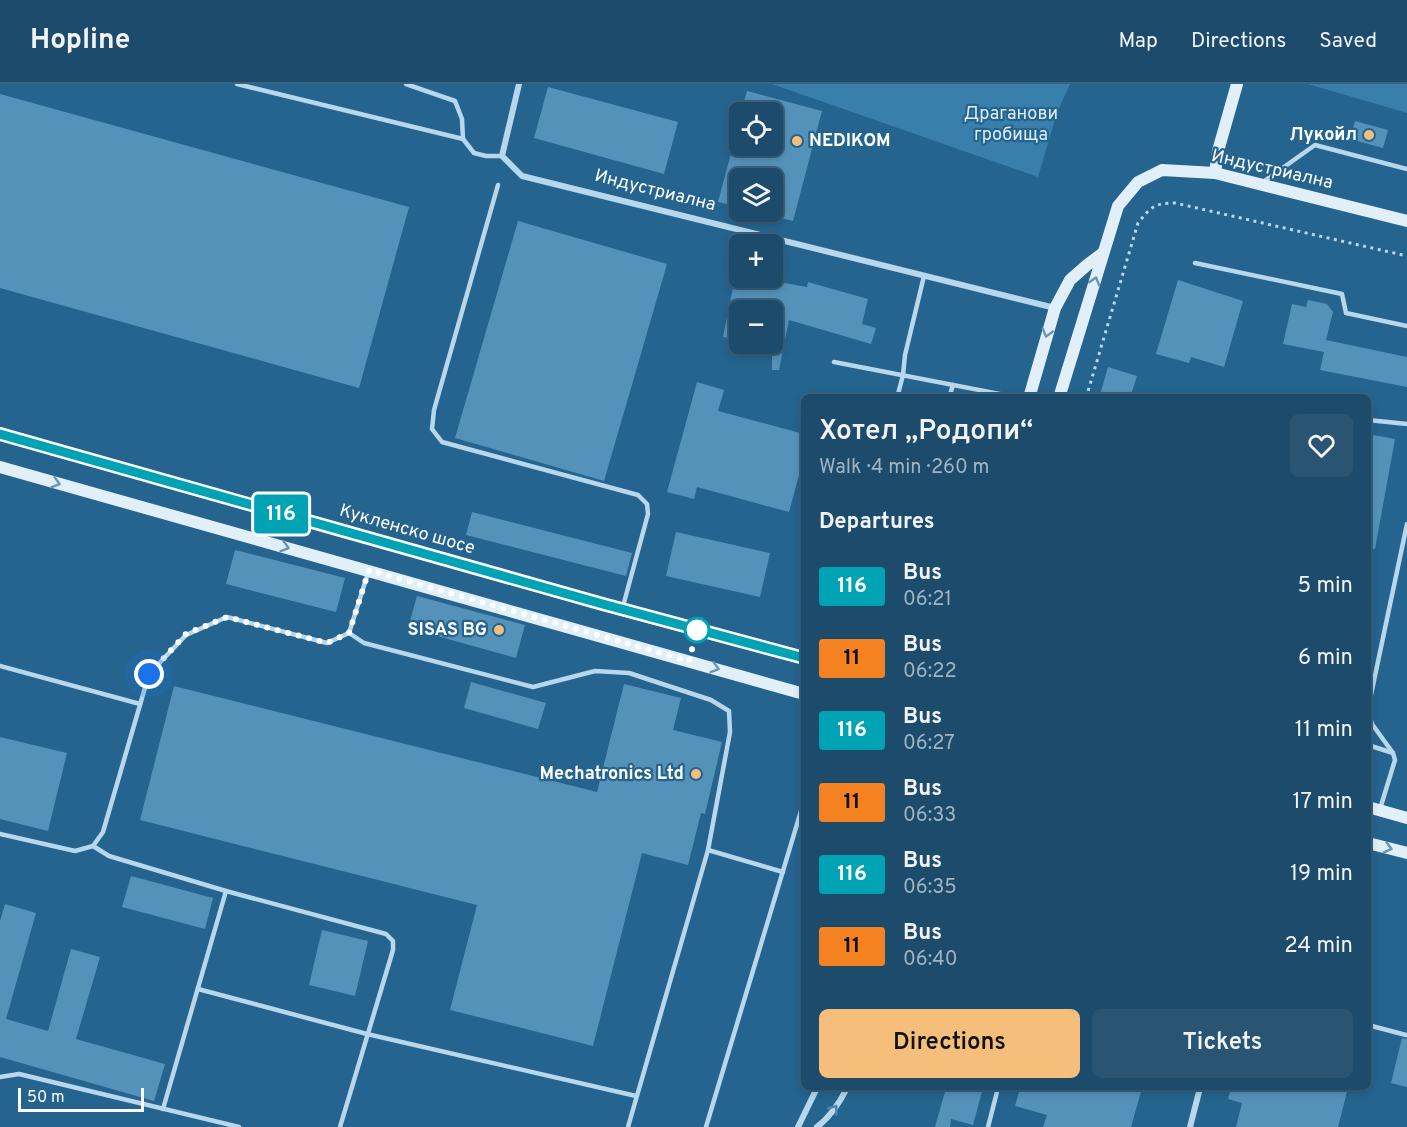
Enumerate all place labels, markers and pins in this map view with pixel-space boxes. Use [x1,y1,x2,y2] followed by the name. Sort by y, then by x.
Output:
[1289,124,1357,147] place label: Лукойл
[1362,128,1376,142] marker: Лукойл
[809,130,891,153] place label: NEDIKOM
[790,134,804,148] marker: NEDIKOM
[684,617,710,643] unlabelled marker
[408,619,487,642] place label: SISAS BG
[492,623,506,637] marker: SISAS BG
[539,763,684,786] place label: Mechatronics Ltd
[689,767,703,781] marker: Mechatronics Ltd

